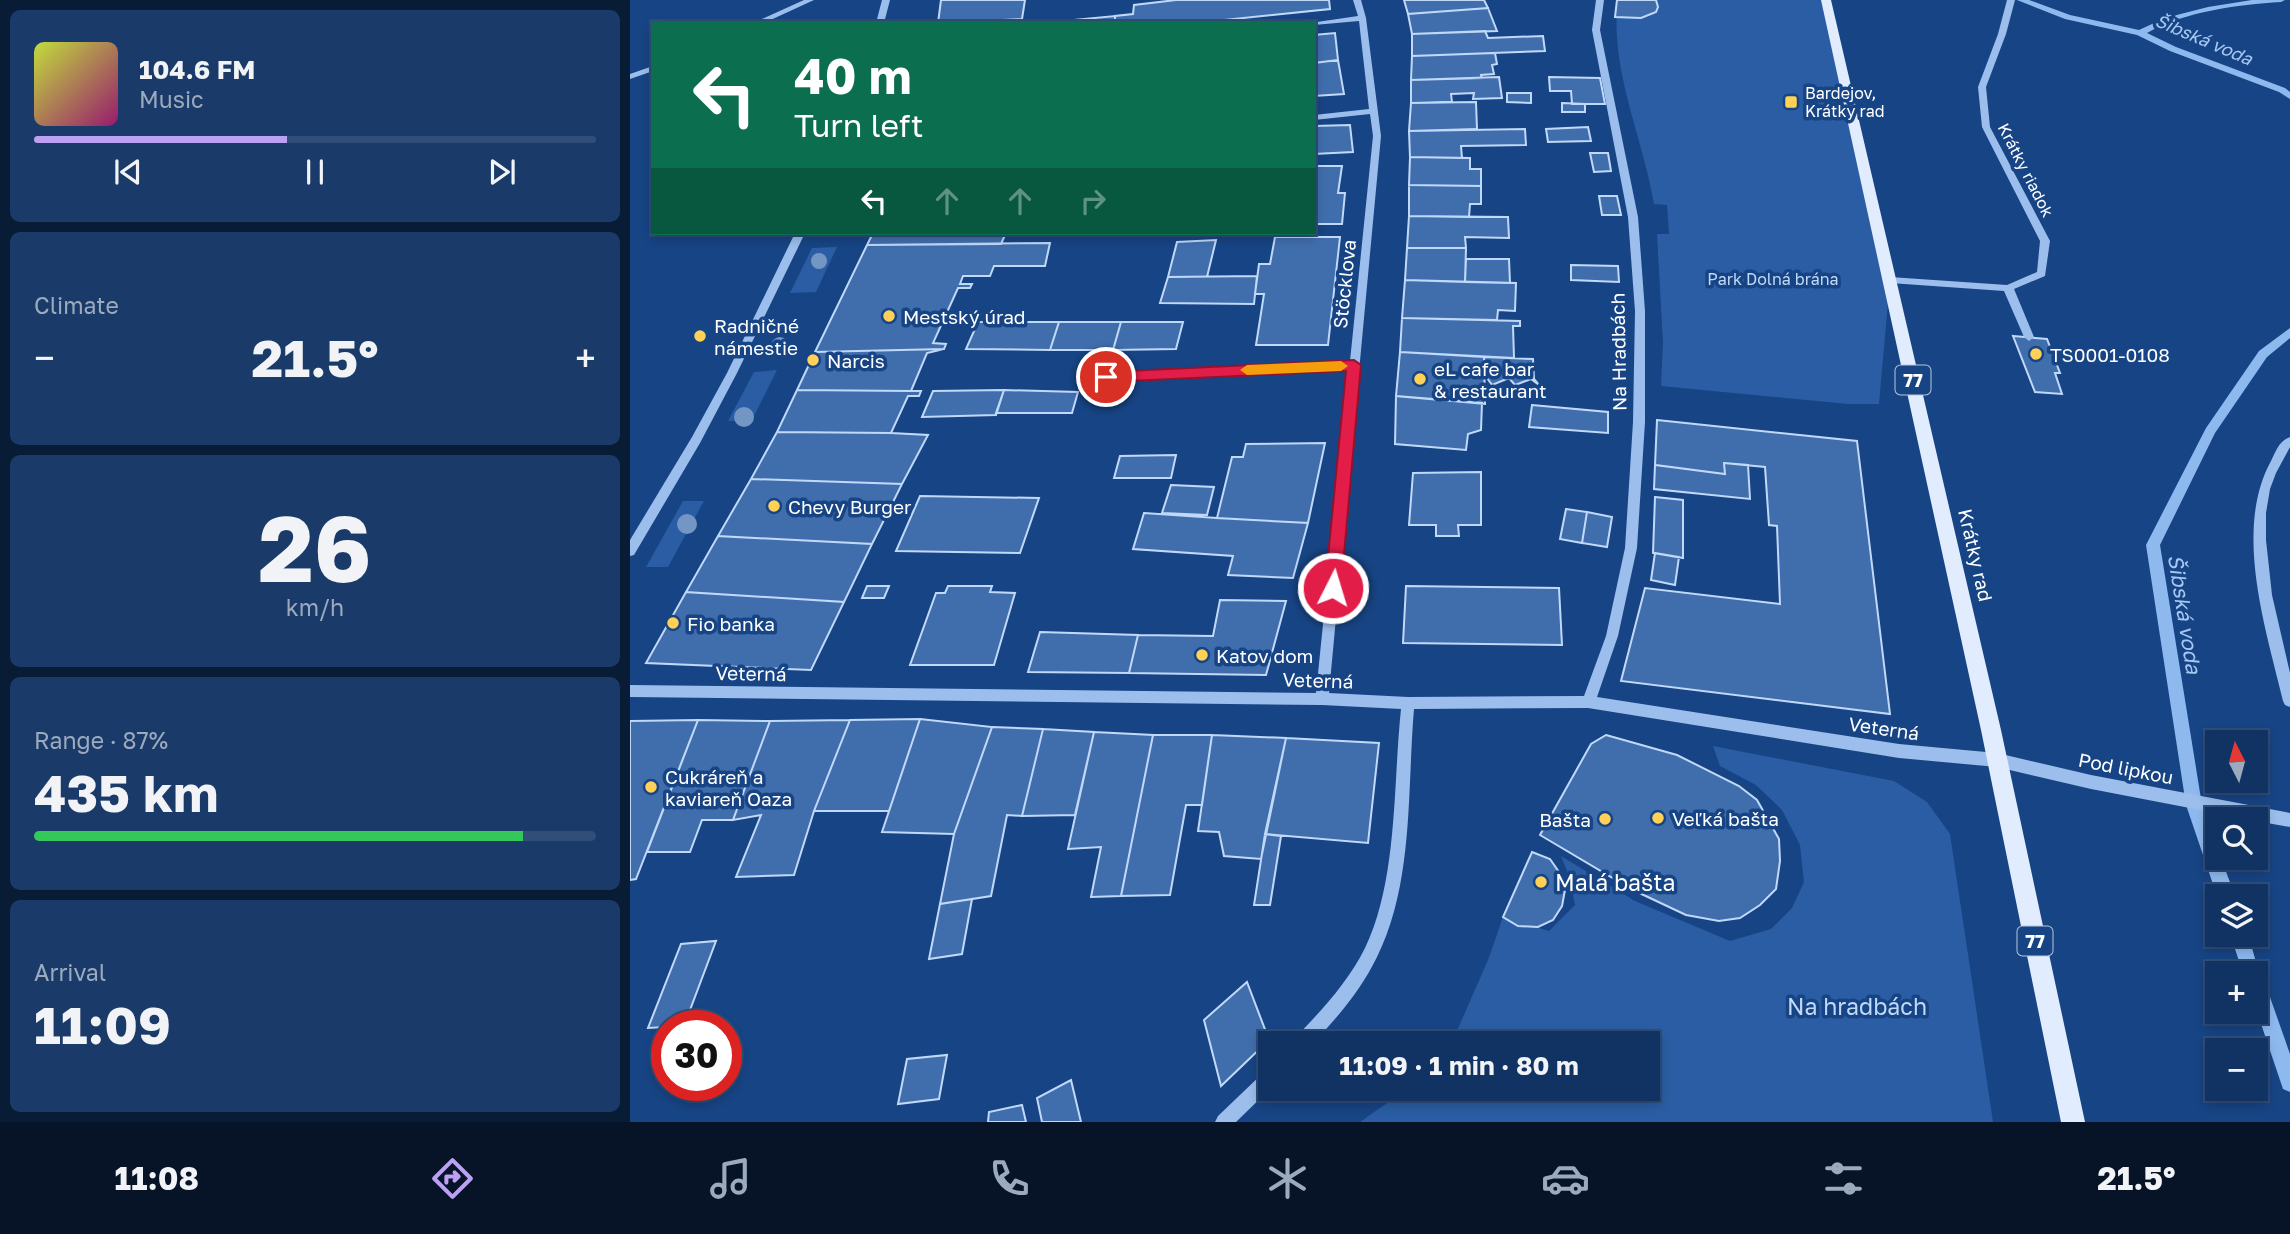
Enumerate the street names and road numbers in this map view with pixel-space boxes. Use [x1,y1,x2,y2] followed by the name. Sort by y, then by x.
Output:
[1994,120,2058,220] street label: Krátky riadok
[1328,238,1360,330] street label: Stöcklova
[1605,293,1631,411] street label: Na Hradbách
[1896,366,1930,394] road number: 77
[1954,506,1998,604] street label: Krátky rad
[715,661,787,685] street label: Veterná
[1282,667,1354,693] street label: Veterná
[1847,712,1921,744] street label: Veterná
[2077,748,2175,788] street label: Pod lipkou
[2018,926,2052,956] road number: 77

